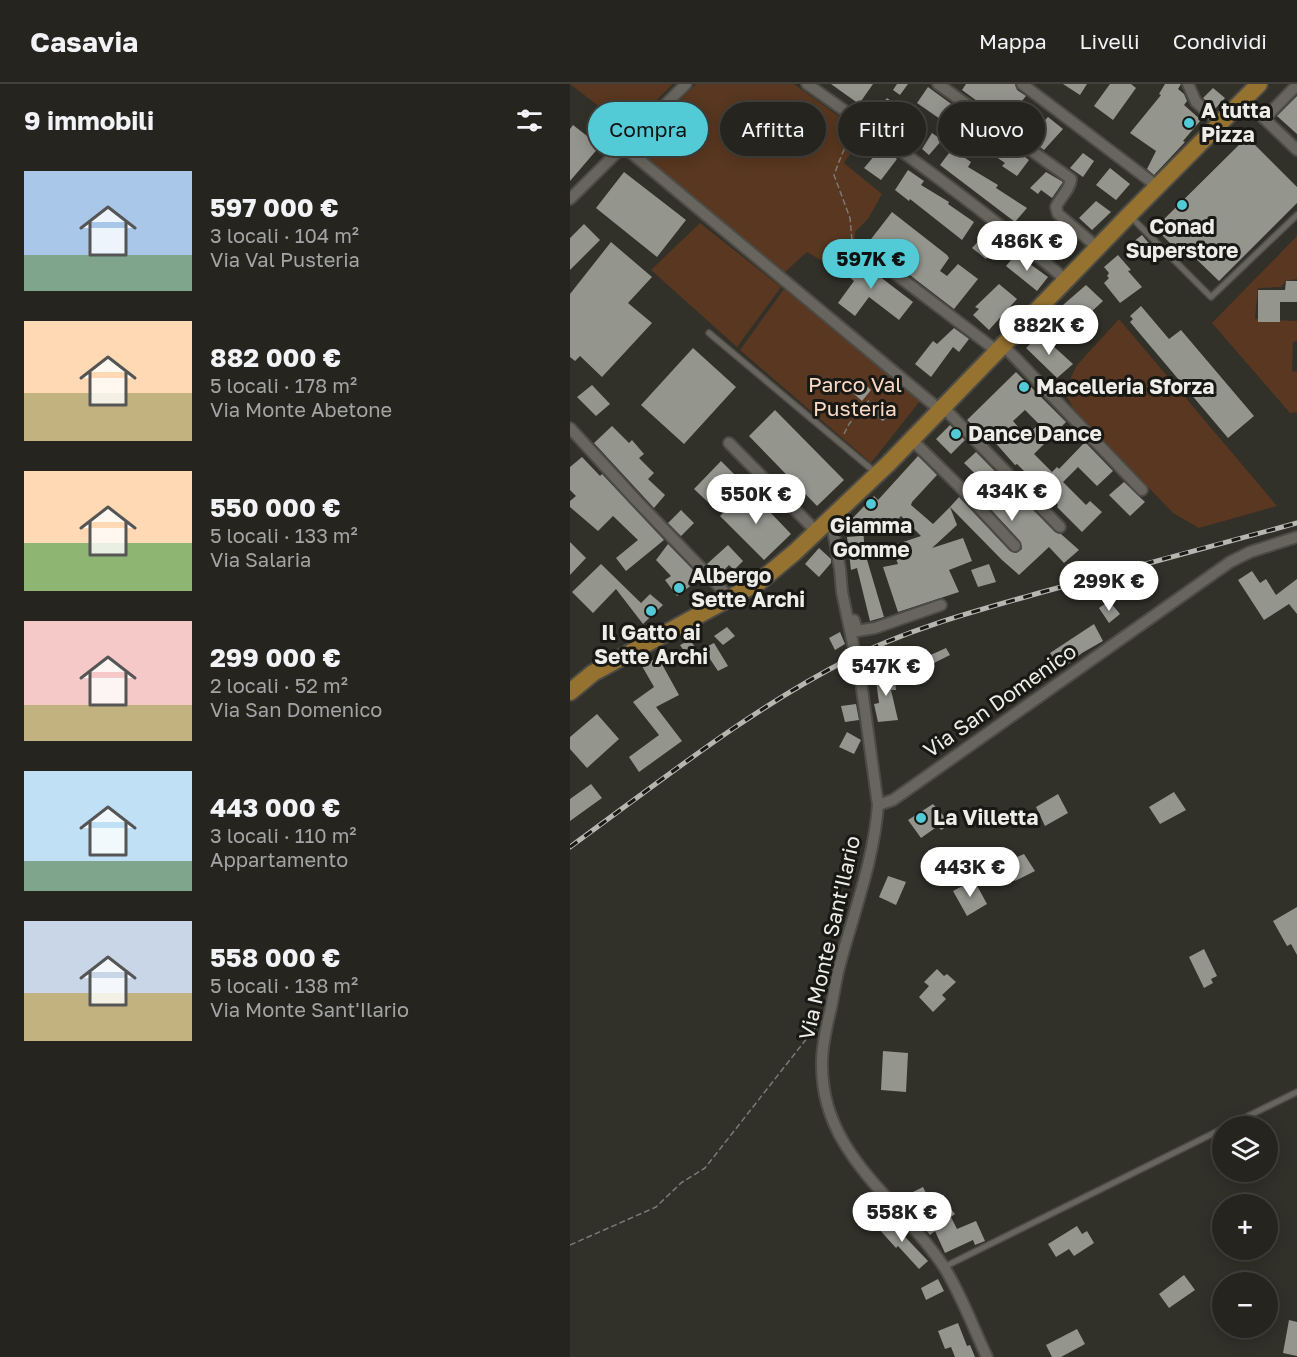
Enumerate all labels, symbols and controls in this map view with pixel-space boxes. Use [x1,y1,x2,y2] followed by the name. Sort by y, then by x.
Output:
[30,25,138,58] text: Casavia
[979,28,1047,54] text: Mappa
[1080,28,1140,54] text: Livelli
[1173,28,1267,54] text: Condividi
[1201,97,1271,147] place label: A tutta Pizza
[588,102,708,156] chip: Compra
[720,102,826,156] chip: Affitta
[838,102,926,156] chip: Filtri
[938,102,1045,156] chip: Nuovo
[513,104,546,137] icon: filters
[24,105,154,136] text: 9 immobili
[1182,116,1196,130] marker: A tutta Pizza
[210,192,339,223] text: 597 000 €
[72,195,144,267] icon: home
[1175,198,1189,212] marker: Conad Superstore
[1126,213,1238,263] place label: Conad Superstore
[978,221,1076,272] pin: 486K €
[210,223,359,247] text: 3 locali · 104 m²
[991,228,1063,252] text: 486K €
[822,239,920,290] pin: 597K €
[836,246,906,270] text: 597K €
[210,247,360,271] text: Via Val Pusteria
[1000,305,1098,356] pin: 882K €
[1013,312,1085,336] text: 882K €
[210,342,341,373] text: 882 000 €
[72,345,144,417] icon: home
[808,371,902,421] park label: Parco Val Pusteria
[210,373,357,397] text: 5 locali · 178 m²
[1036,373,1214,399] place label: Macelleria Sforza
[1017,380,1031,394] marker: Macelleria Sforza
[210,397,392,421] text: Via Monte Abetone
[968,420,1102,446] place label: Dance Dance
[949,427,963,441] marker: Dance Dance
[963,471,1061,522] pin: 434K €
[707,474,805,525] pin: 550K €
[977,478,1047,502] text: 434K €
[721,481,792,505] text: 550K €
[210,492,341,523] text: 550 000 €
[72,495,144,567] icon: home
[864,497,878,511] marker: Giamma Gomme
[830,512,912,562] place label: Giamma Gomme
[210,523,358,547] text: 5 locali · 133 m²
[210,547,311,571] text: Via Salaria
[1060,561,1158,612] pin: 299K €
[691,562,805,612] place label: Albergo Sette Archi
[1073,568,1145,592] text: 299K €
[672,581,686,595] marker: Albergo Sette Archi
[644,604,658,618] marker: Il Gatto ai Sette Archi
[594,619,708,669] place label: Il Gatto ai Sette Archi
[918,638,1081,763] street label: Via San Domenico
[210,642,341,673] text: 299 000 €
[72,645,144,717] icon: home
[837,646,935,697] pin: 547K €
[851,653,921,677] text: 547K €
[210,673,348,697] text: 2 locali · 52 m²
[210,697,382,721] text: Via San Domenico
[210,792,340,823] text: 443 000 €
[72,795,144,867] icon: home
[933,804,1038,830] place label: La Villetta
[914,811,928,825] marker: La Villetta
[210,823,357,847] text: 3 locali · 110 m²
[793,833,865,1042] street label: Via Monte Sant'Ilario
[210,847,348,871] text: Appartamento
[921,847,1019,898] pin: 443K €
[935,854,1005,878] text: 443K €
[210,942,340,973] text: 558 000 €
[72,945,144,1017] icon: home
[210,973,358,997] text: 5 locali · 138 m²
[210,997,409,1021] text: Via Monte Sant'Ilario
[1212,1116,1278,1338] map controls
[1212,1116,1278,1182] button: layers
[853,1192,951,1243] pin: 558K €
[1212,1194,1278,1260] button: +
[867,1199,937,1223] text: 558K €
[1212,1272,1278,1338] button: −

